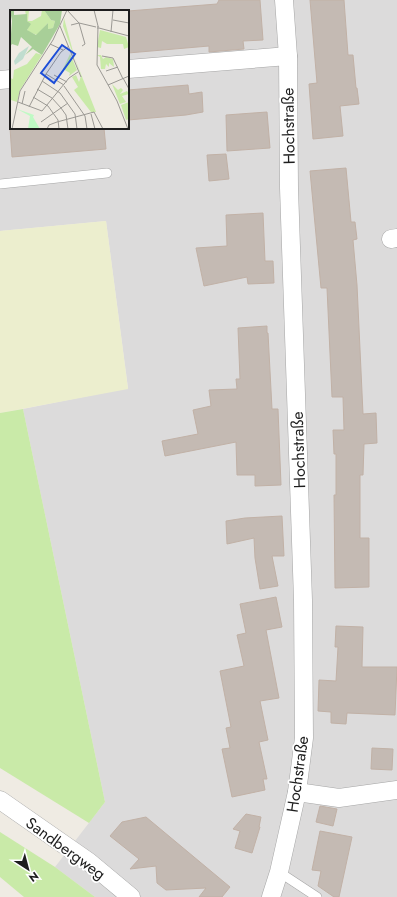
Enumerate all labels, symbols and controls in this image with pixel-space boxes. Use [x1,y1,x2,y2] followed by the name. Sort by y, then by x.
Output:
[10,10,129,129] inset map
[276,87,301,165] street label: Hochstraße
[286,411,311,489] street label: Hochstraße
[281,734,314,814] street label: Hochstraße
[21,812,110,885] street label: Sandbergweg
[8,849,48,889] north arrow
[26,868,42,886] text: N

